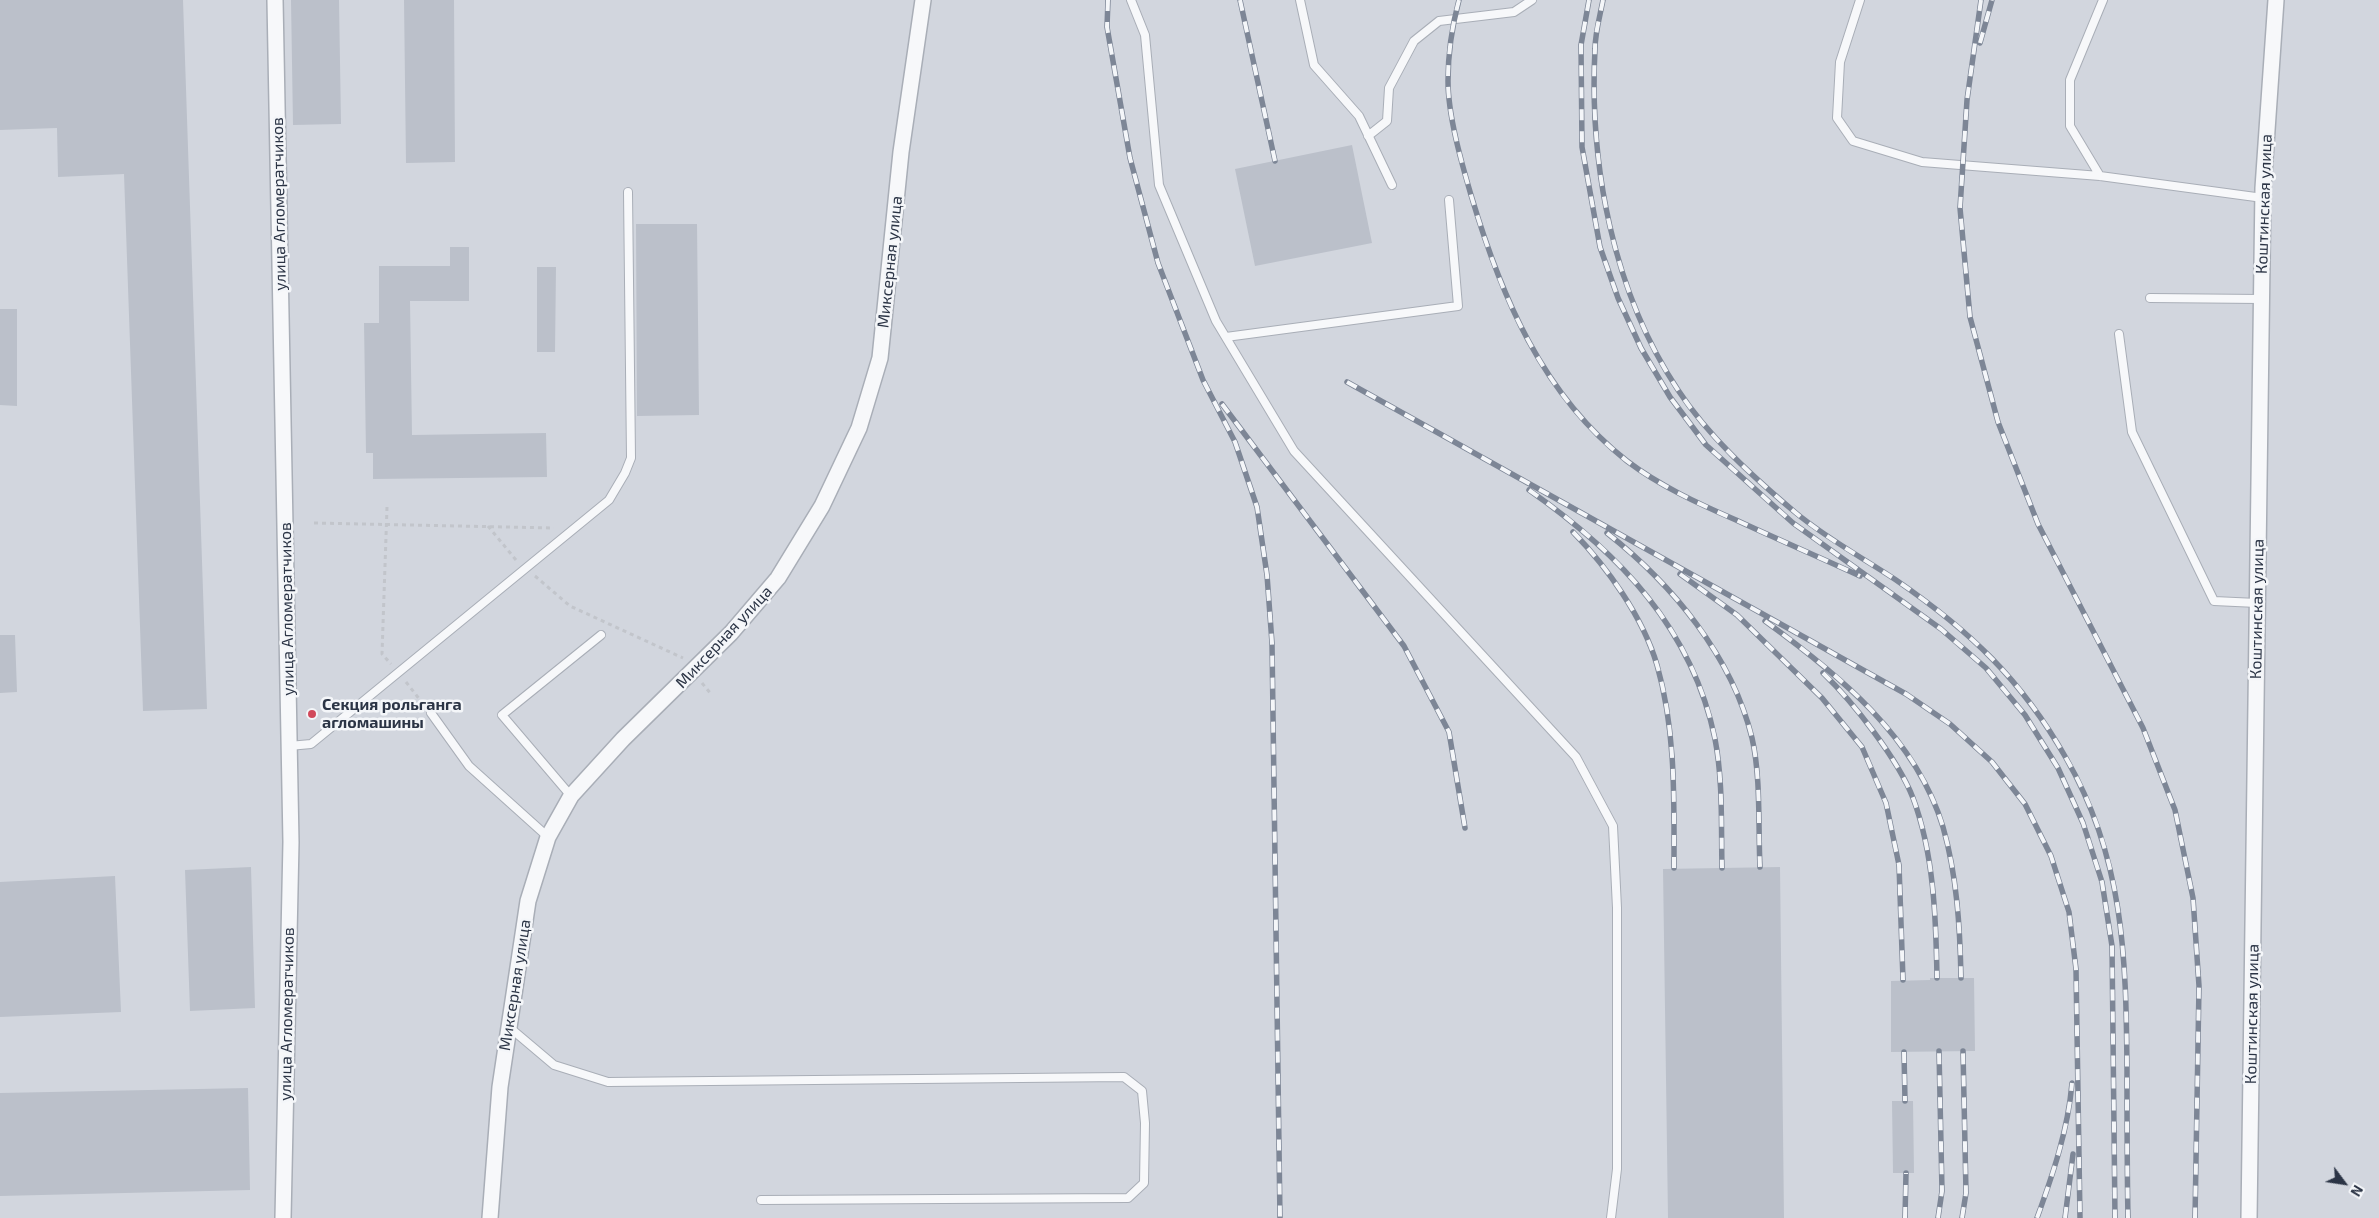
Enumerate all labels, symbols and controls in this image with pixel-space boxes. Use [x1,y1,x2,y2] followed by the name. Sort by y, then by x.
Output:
[268,117,290,291] street label: улица Агломератчиков
[2252,134,2276,274] street label: Коштинская улица
[874,195,906,329] street label: Миксерная улица
[276,522,298,696] street label: улица Агломератчиков
[2246,539,2268,679] street label: Коштинская улица
[672,582,776,692] street label: Миксерная улица
[322,695,462,733] place label: Секция рольганга агломашины
[306,708,318,720] marker: Секция рольганга агломашины
[495,918,535,1052] street label: Миксерная улица
[276,927,298,1101] street label: улица Агломератчиков
[2241,944,2263,1084] street label: Коштинская улица
[2319,1158,2369,1208] north arrow
[2347,1182,2367,1200] text: N

